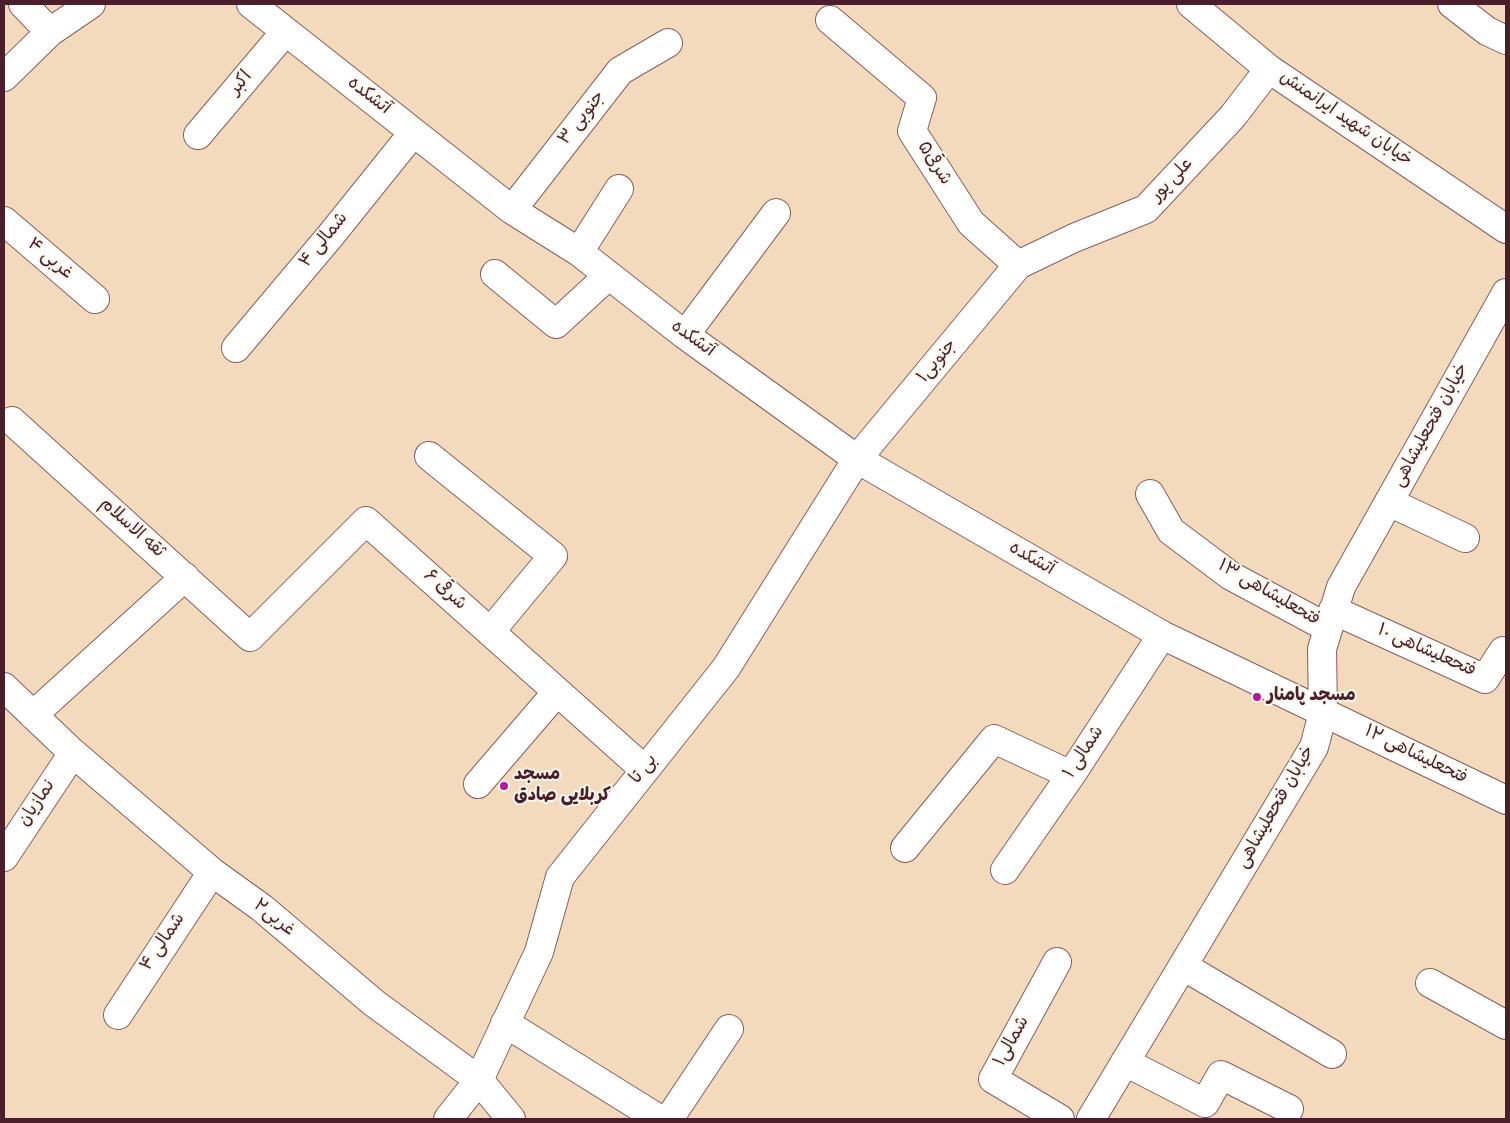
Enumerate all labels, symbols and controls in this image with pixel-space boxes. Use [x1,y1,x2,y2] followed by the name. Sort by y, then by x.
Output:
[226,67,258,101] street label: اکبر
[1274,68,1416,172] street label: خیابان شهید ایرانمنش
[342,73,394,121] street label: آتشکده
[555,88,611,150] street label: ۳ جنوبی
[911,138,955,190] street label: شرقی۵
[1147,154,1199,208] street label: علی پور
[296,209,354,273] street label: ۴ شمالی
[22,235,76,285] street label: ۴ غربی
[666,317,718,363] street label: آتشکده
[913,336,963,388] street label: جنوبی۱
[1389,360,1475,492] street label: خیابان فتحعلیشاهی
[94,494,168,564] street label: ثقه الاسلام
[1004,538,1058,582] street label: آتشکده
[1213,556,1323,632] street label: فتحعلیشاهی ۱۳
[418,566,470,616] street label: ۶ شرقی
[1373,621,1479,683] street label: فتحعلیشاهی ۱۰
[1267,686,1356,708] place label: مسجد پامنار
[1251,691,1263,703] marker: مسجد پامنار
[1360,722,1470,790] street label: فتحعلیشاهی ۱۲
[1060,723,1110,783] street label: ۱ شمالی
[1233,743,1321,873] street label: خیابان فتحعلیشاهی
[627,751,663,789] street label: بی تا
[514,765,611,808] place label: مسجد کربلایی صادق
[15,777,61,831] street label: نمازیان
[498,780,510,792] marker: مسجد کربلایی صادق
[248,896,298,942] street label: غربی۲
[137,910,191,976] street label: ۴ شمالی
[990,1013,1036,1071] street label: شمالی۱

